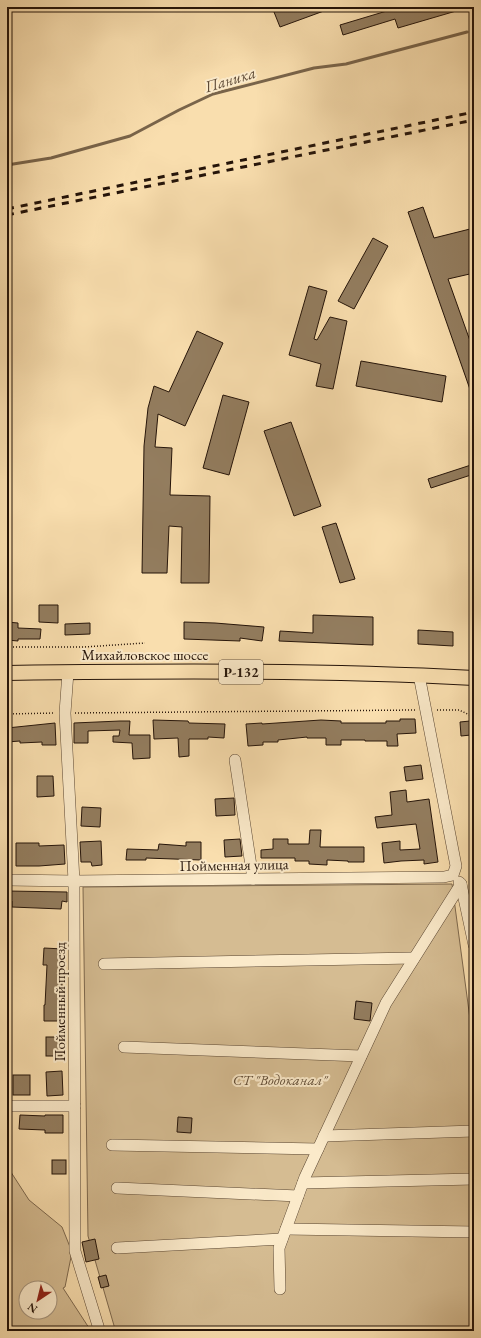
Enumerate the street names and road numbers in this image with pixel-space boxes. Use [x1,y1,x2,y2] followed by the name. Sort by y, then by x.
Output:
[82,645,209,664] street label: Михайловское шоссе
[219,660,263,684] road number: Р-132
[179,854,289,875] street label: Пойменная улица
[50,942,69,1062] street label: Пойменный проезд

